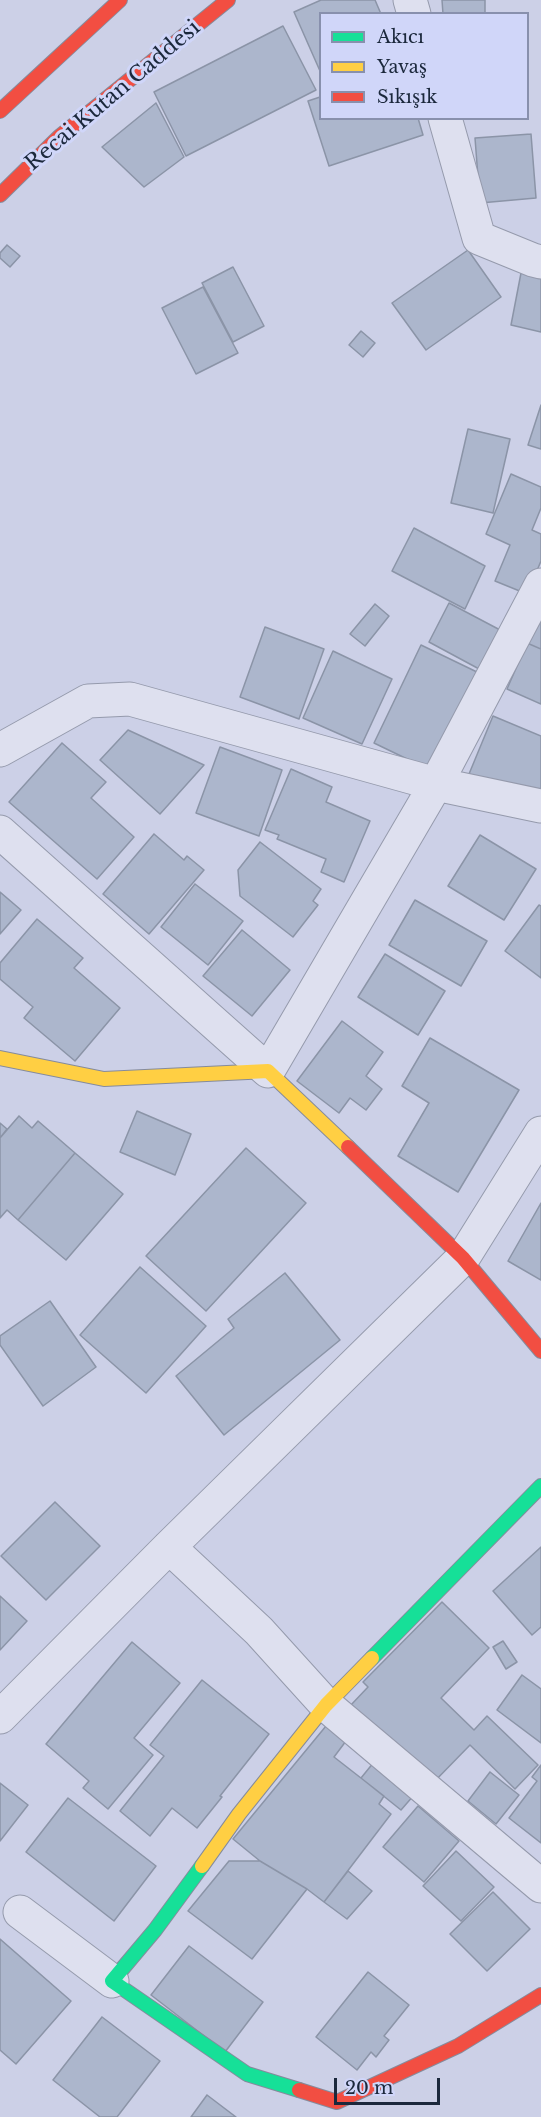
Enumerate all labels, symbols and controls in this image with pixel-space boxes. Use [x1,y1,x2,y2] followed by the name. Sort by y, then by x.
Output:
[319,12,529,120] legend
[21,16,205,176] street label: Recai Kutan Caddesi
[377,26,424,48] text: Akıcı
[377,56,427,78] text: Yavaş
[377,86,437,108] text: Sıkışık
[337,2066,444,2104] scale bar
[345,2077,393,2099] text: 20 m

